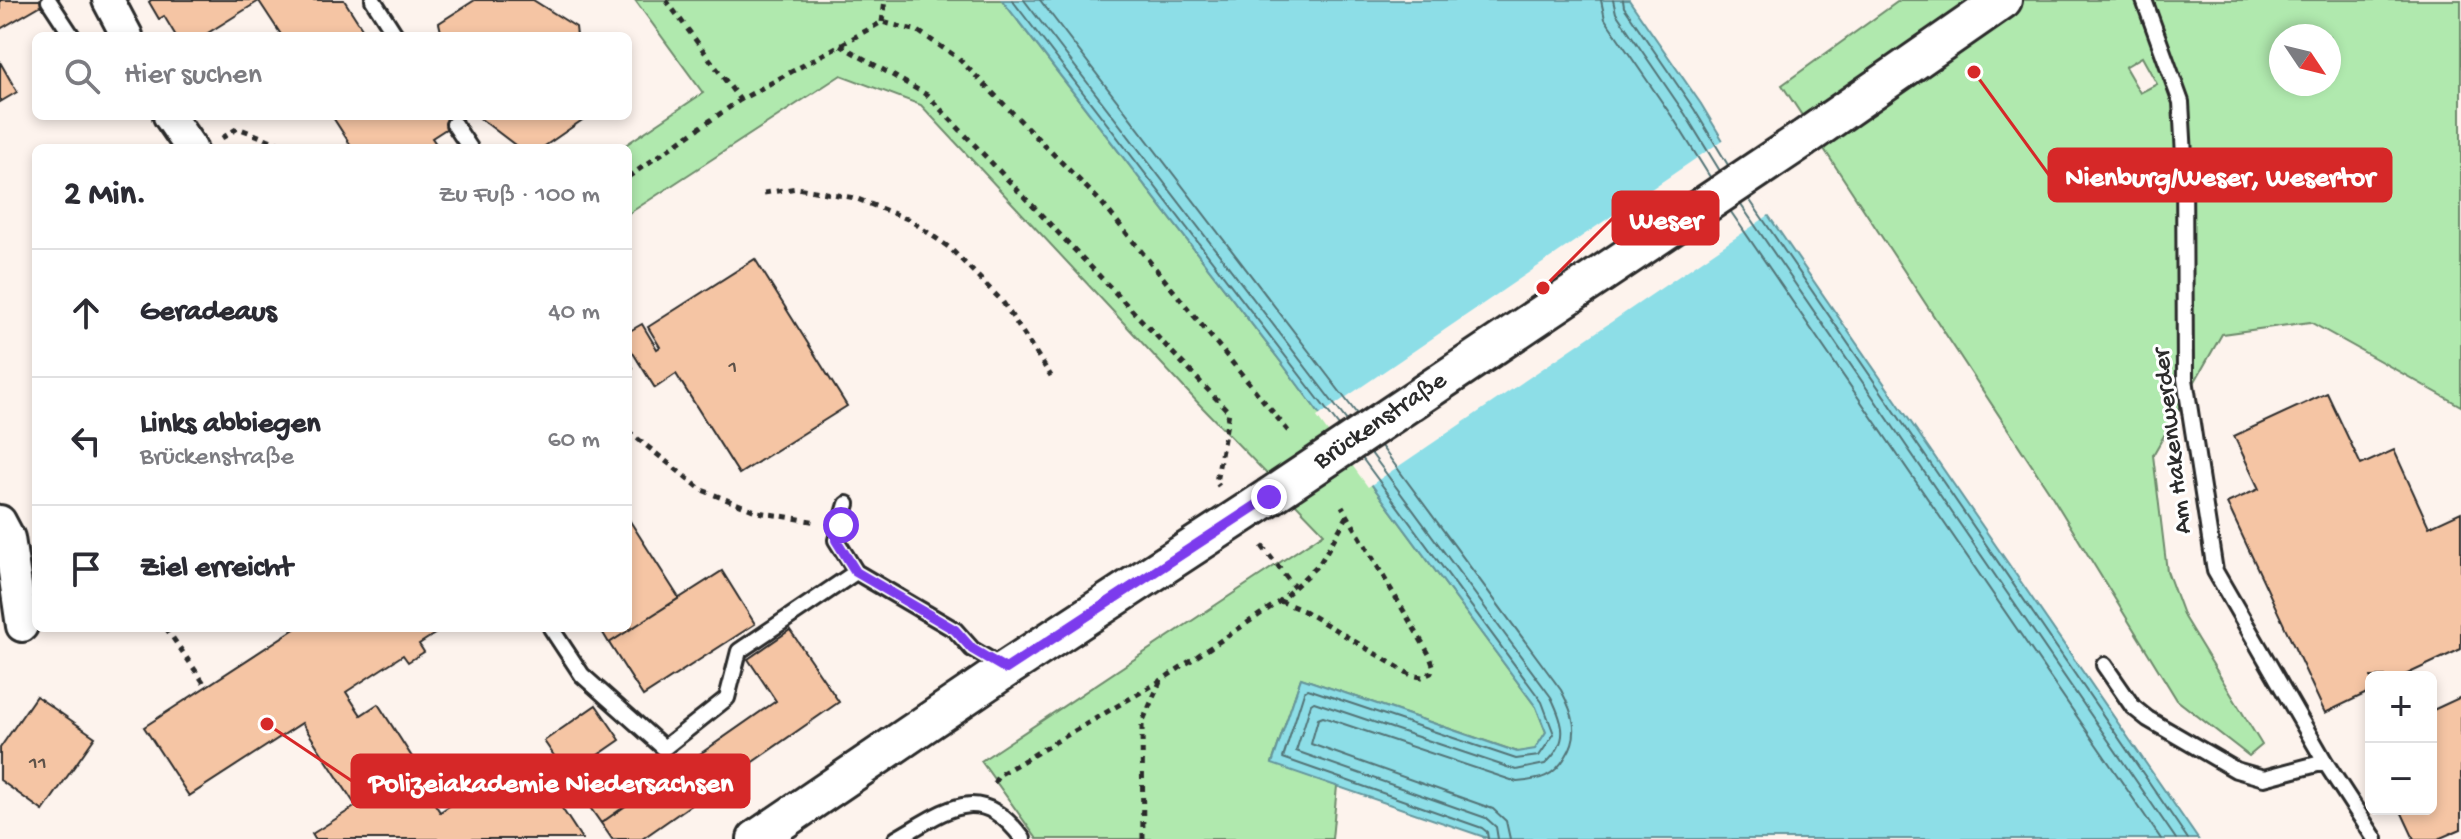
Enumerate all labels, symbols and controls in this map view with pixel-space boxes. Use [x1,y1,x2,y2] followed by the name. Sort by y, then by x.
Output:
[2269,24,2341,96] north arrow
[32,32,632,120] search box
[60,54,104,98] icon: search
[124,59,262,94] text: Hier suchen
[2049,149,2391,201] callout: Nienburg/Weser, Wesertor
[2065,163,2378,196] text: Nienburg/Weser, Wesertor
[64,176,147,216] text: 2 Min.
[438,181,600,212] text: Zu Fuß · 100 m
[1613,192,1718,244] callout: Weser
[1629,206,1706,239] text: Weser
[64,291,108,335] icon: ahead
[140,296,277,331] text: Geradeaus
[548,298,600,329] text: 40 m
[2147,343,2201,536] street label: Am Hakenwerder
[728,355,737,381] house number: 1
[1308,366,1454,478] street label: Brückenstraße
[140,408,320,443] text: Links abbiegen
[64,419,108,463] icon: left
[547,426,600,457] text: 60 m
[140,443,294,474] text: Brückenstraße
[1251,479,1287,515] route end
[823,507,859,543] route start
[64,547,108,591] icon: arrive
[140,552,292,587] text: Ziel erreicht
[2365,671,2437,815] map controls
[2365,671,2437,743] button: +
[2365,743,2437,815] button: −
[28,751,47,777] house number: 11
[352,755,749,807] callout: Polizeiakademie Niedersachsen
[367,769,734,802] text: Polizeiakademie Niedersachsen

